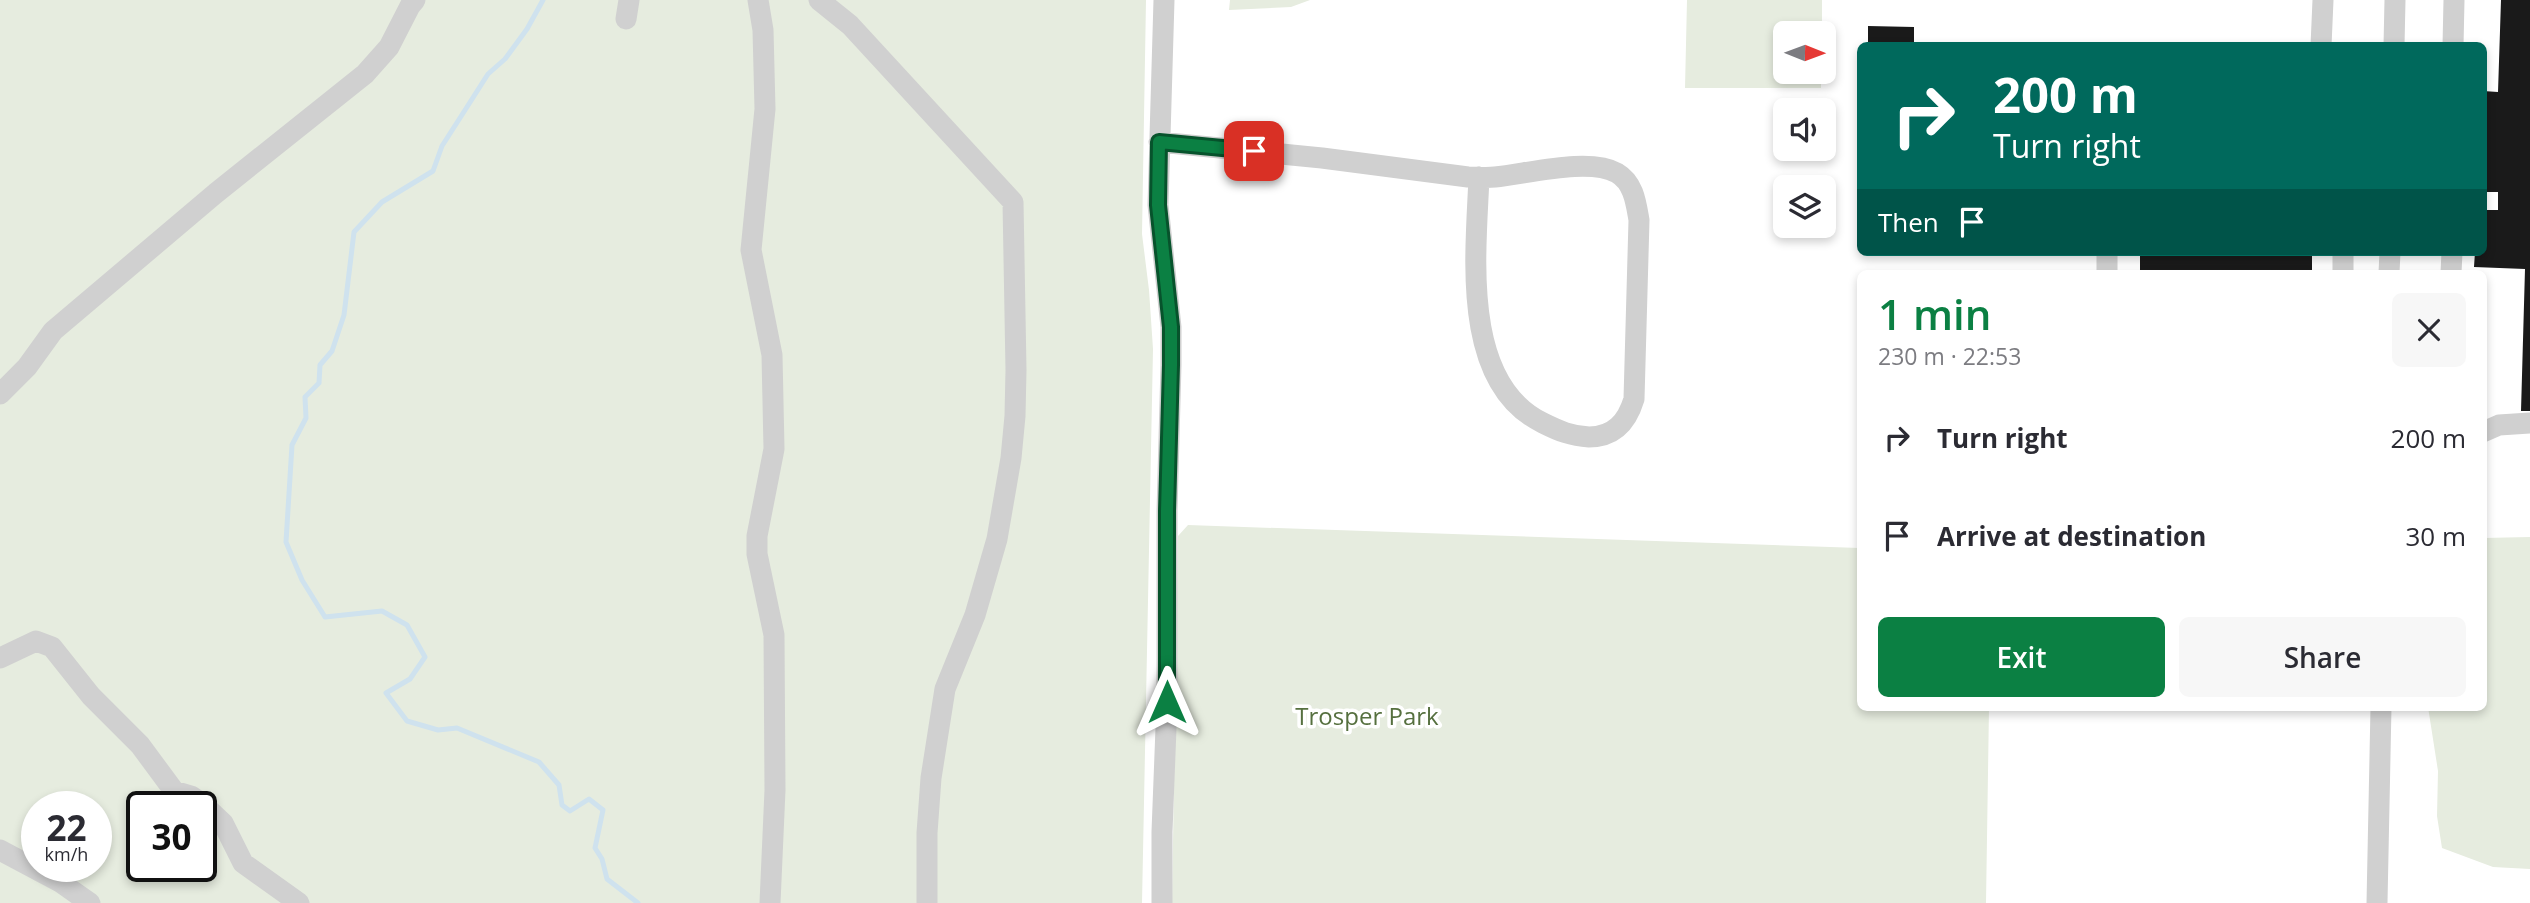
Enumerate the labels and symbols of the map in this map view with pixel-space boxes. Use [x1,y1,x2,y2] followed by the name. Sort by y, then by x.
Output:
[1773,21,1836,84] north arrow
[1224,121,1284,181] pin
[1130,665,1204,739] position arrow
[1295,699,1439,732] park label: Trosper Park
[126,791,217,882] speed limit sign: 30

